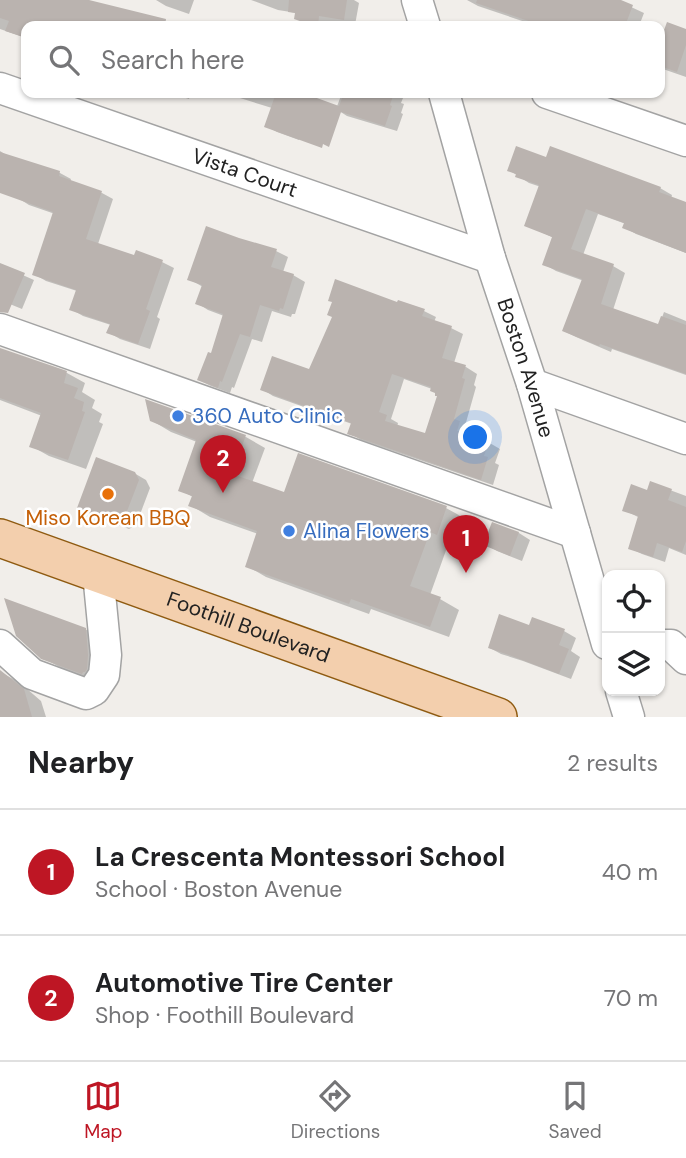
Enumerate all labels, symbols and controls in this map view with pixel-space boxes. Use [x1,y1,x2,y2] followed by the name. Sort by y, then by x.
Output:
[21,21,665,98] search box
[45,41,83,79] icon: search
[101,43,244,77] text: Search here
[188,142,301,204] street label: Vista Court
[490,295,561,441] street label: Boston Avenue
[192,402,343,430] place label: 360 Auto Clinic
[170,408,186,424] marker: 360 Auto Clinic
[458,420,492,454] your location
[200,435,246,493] pin: 2
[100,486,116,502] marker: Miso Korean BBQ
[25,504,191,532] place label: Miso Korean BBQ
[443,515,489,573] pin: 1
[303,517,430,545] place label: Alina Flowers
[281,523,297,539] marker: Alina Flowers
[602,570,665,696] map controls
[602,570,665,633] button: locate
[163,585,334,669] street label: Foothill Boulevard
[602,633,665,696] button: layers
[28,743,134,782] text: Nearby
[567,748,658,778] text: 2 results
[95,840,505,874] text: La Crescenta Montessori School
[47,857,55,887] text: 1
[602,857,658,887] text: 40 m
[95,874,342,904] text: School · Boston Avenue
[95,966,393,1000] text: Automotive Tire Center
[44,983,58,1013] text: 2
[604,983,658,1013] text: 70 m
[95,1000,354,1030] text: Shop · Foothill Boulevard
[84,1077,122,1144] tab: Map
[291,1077,380,1144] tab: Directions
[549,1077,602,1144] tab: Saved

